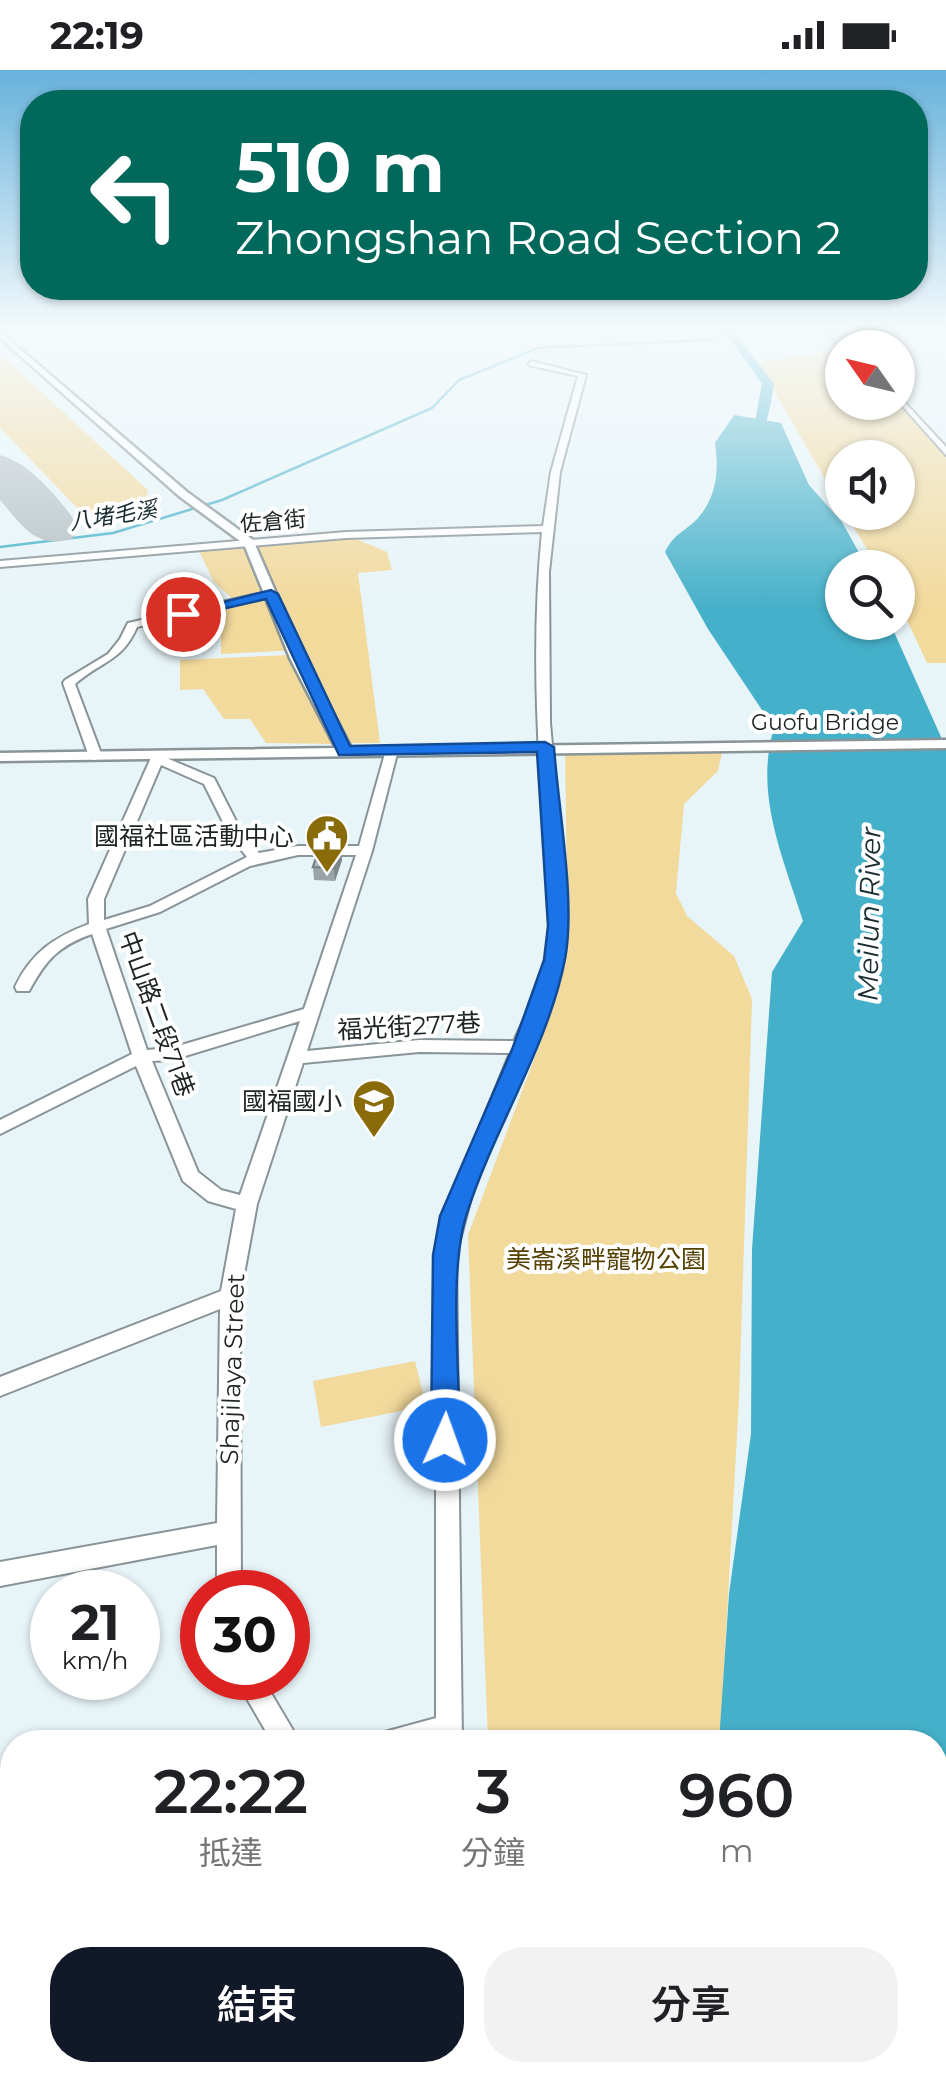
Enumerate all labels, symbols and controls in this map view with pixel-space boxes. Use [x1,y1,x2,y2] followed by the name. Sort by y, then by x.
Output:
[50,12,144,59] text: 22:19
[235,124,445,210] text: 510 m
[70,130,200,260] icon: left
[235,210,842,265] text: Zhongshan Road Section 2
[825,330,915,420] north arrow
[825,330,915,640] map controls
[825,440,915,530] button: sound
[68,495,162,536] water label: 八堵毛溪
[239,505,307,538] street label: 佐倉街
[825,550,915,640] button: search
[141,572,226,657] pin
[156,587,211,642] icon: arrive
[751,709,899,736] street label: Guofu Bridge
[304,813,350,874] public building icon: 國福社區活動中心
[94,821,294,851] place label: 國福社區活動中心
[850,826,888,1002] water label: Meilun River
[113,927,201,1101] street label: 中山路二段71巷
[337,1007,481,1045] street label: 福光街277巷
[351,1078,397,1139] school or university icon: 國福國小
[242,1086,342,1116] place label: 國福國小
[506,1244,706,1274] park label: 美崙溪畔寵物公園
[214,1273,250,1465] street label: Shajilaya Street
[393,1388,497,1492] position arrow
[180,1570,310,1700] speed limit sign: 30
[70,1592,120,1653] text: 21
[62,1645,128,1675] text: km/h
[154,1755,308,1828] text: 22:22
[476,1755,511,1828] text: 3
[679,1759,794,1832] text: 960
[720,1831,754,1870] text: m
[199,1833,263,1872] text: 抵達
[461,1833,525,1872] text: 分鐘
[50,1947,464,2062] button: 結束
[484,1947,898,2062] button: 分享

